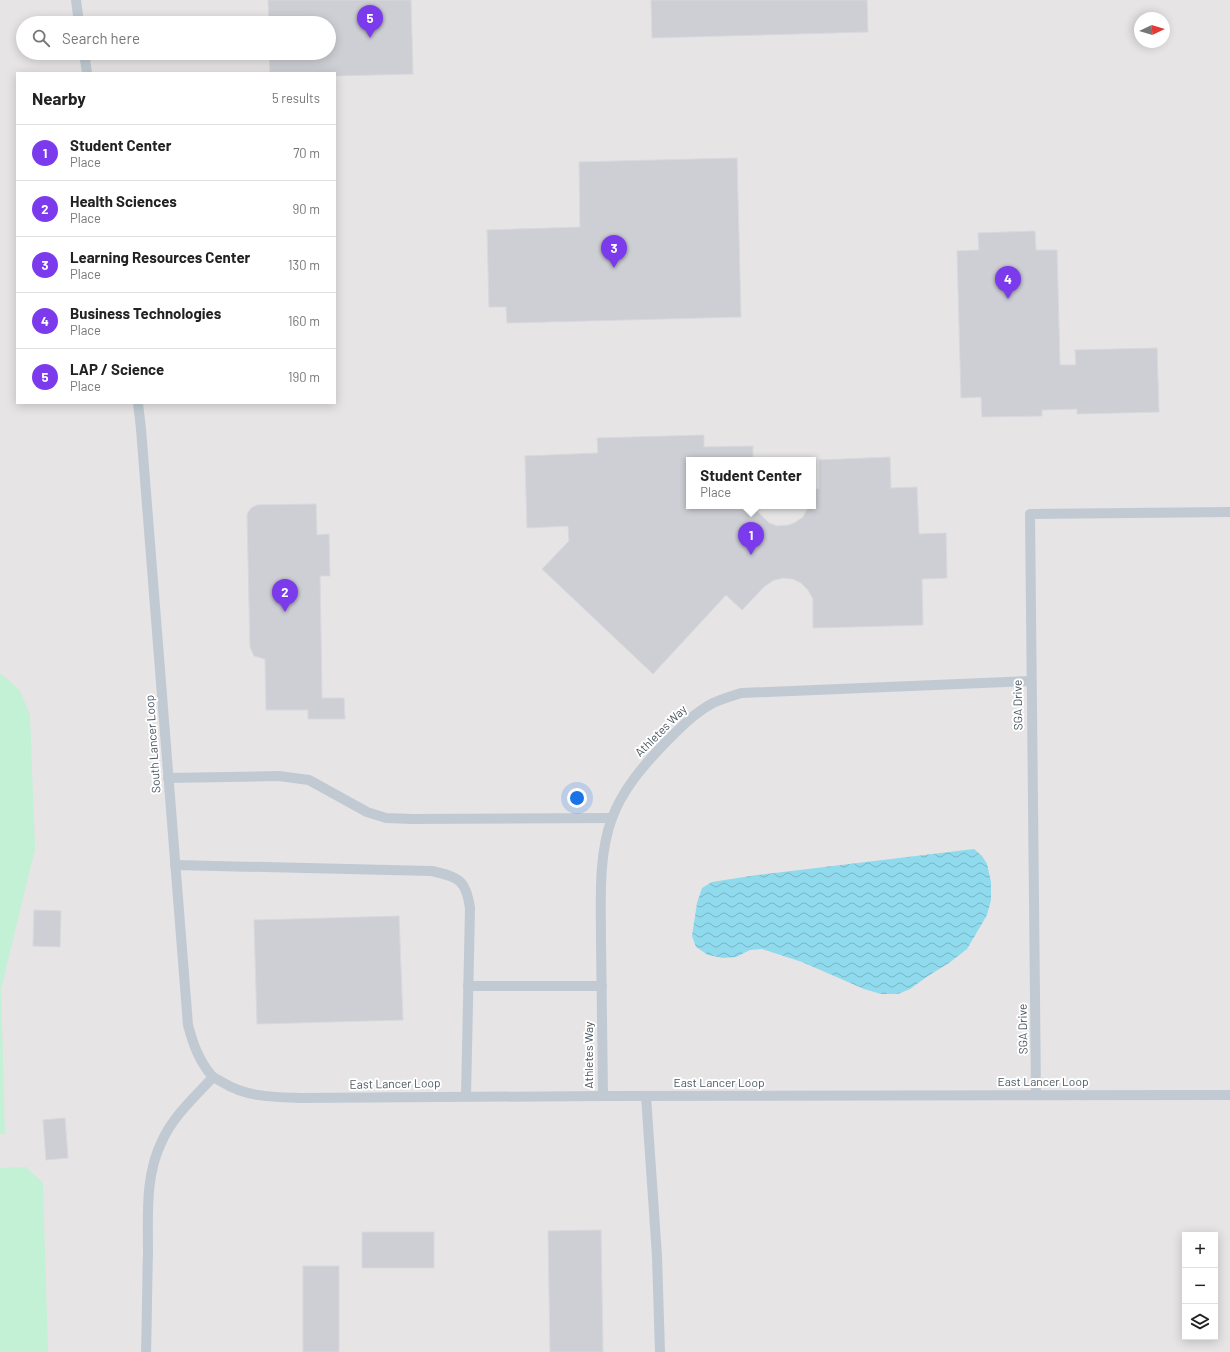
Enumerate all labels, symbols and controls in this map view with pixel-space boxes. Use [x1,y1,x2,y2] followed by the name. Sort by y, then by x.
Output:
[357,5,383,38] pin: 5
[1134,12,1170,48] north arrow
[16,16,336,60] search box
[30,27,52,49] icon: search
[62,29,140,47] text: Search here
[32,88,86,108] text: Nearby
[272,90,320,106] text: 5 results
[70,136,171,154] text: Student Center
[43,145,47,161] text: 1
[293,145,320,161] text: 70 m
[70,154,101,170] text: Place
[70,192,177,210] text: Health Sciences
[41,201,49,217] text: 2
[293,201,320,217] text: 90 m
[70,210,101,226] text: Place
[601,235,627,268] pin: 3
[70,248,250,266] text: Learning Resources Center
[41,257,49,273] text: 3
[288,257,320,273] text: 130 m
[70,266,101,282] text: Place
[995,266,1021,299] pin: 4
[70,304,221,322] text: Business Technologies
[41,313,49,329] text: 4
[288,313,320,329] text: 160 m
[70,322,101,338] text: Place
[70,360,164,378] text: LAP / Science
[41,369,49,385] text: 5
[288,369,320,385] text: 190 m
[70,378,101,394] text: Place
[686,457,816,509] popup
[700,466,802,484] text: Student Center
[700,484,731,500] text: Place
[738,522,764,555] pin: 1
[272,579,298,612] pin: 2
[1010,680,1024,731] street label: SGA Drive
[142,694,162,794] street label: South Lancer Loop
[632,701,689,759] street label: Athletes Way
[567,788,587,808] your location
[1015,1004,1029,1055] street label: SGA Drive
[581,1021,595,1089] street label: Athletes Way
[997,1074,1089,1088] street label: East Lancer Loop
[349,1075,441,1091] street label: East Lancer Loop
[673,1075,765,1089] street label: East Lancer Loop
[1182,1232,1218,1340] map controls
[1182,1232,1218,1268] button: +
[1182,1268,1218,1304] button: −
[1182,1304,1218,1340] button: layers

